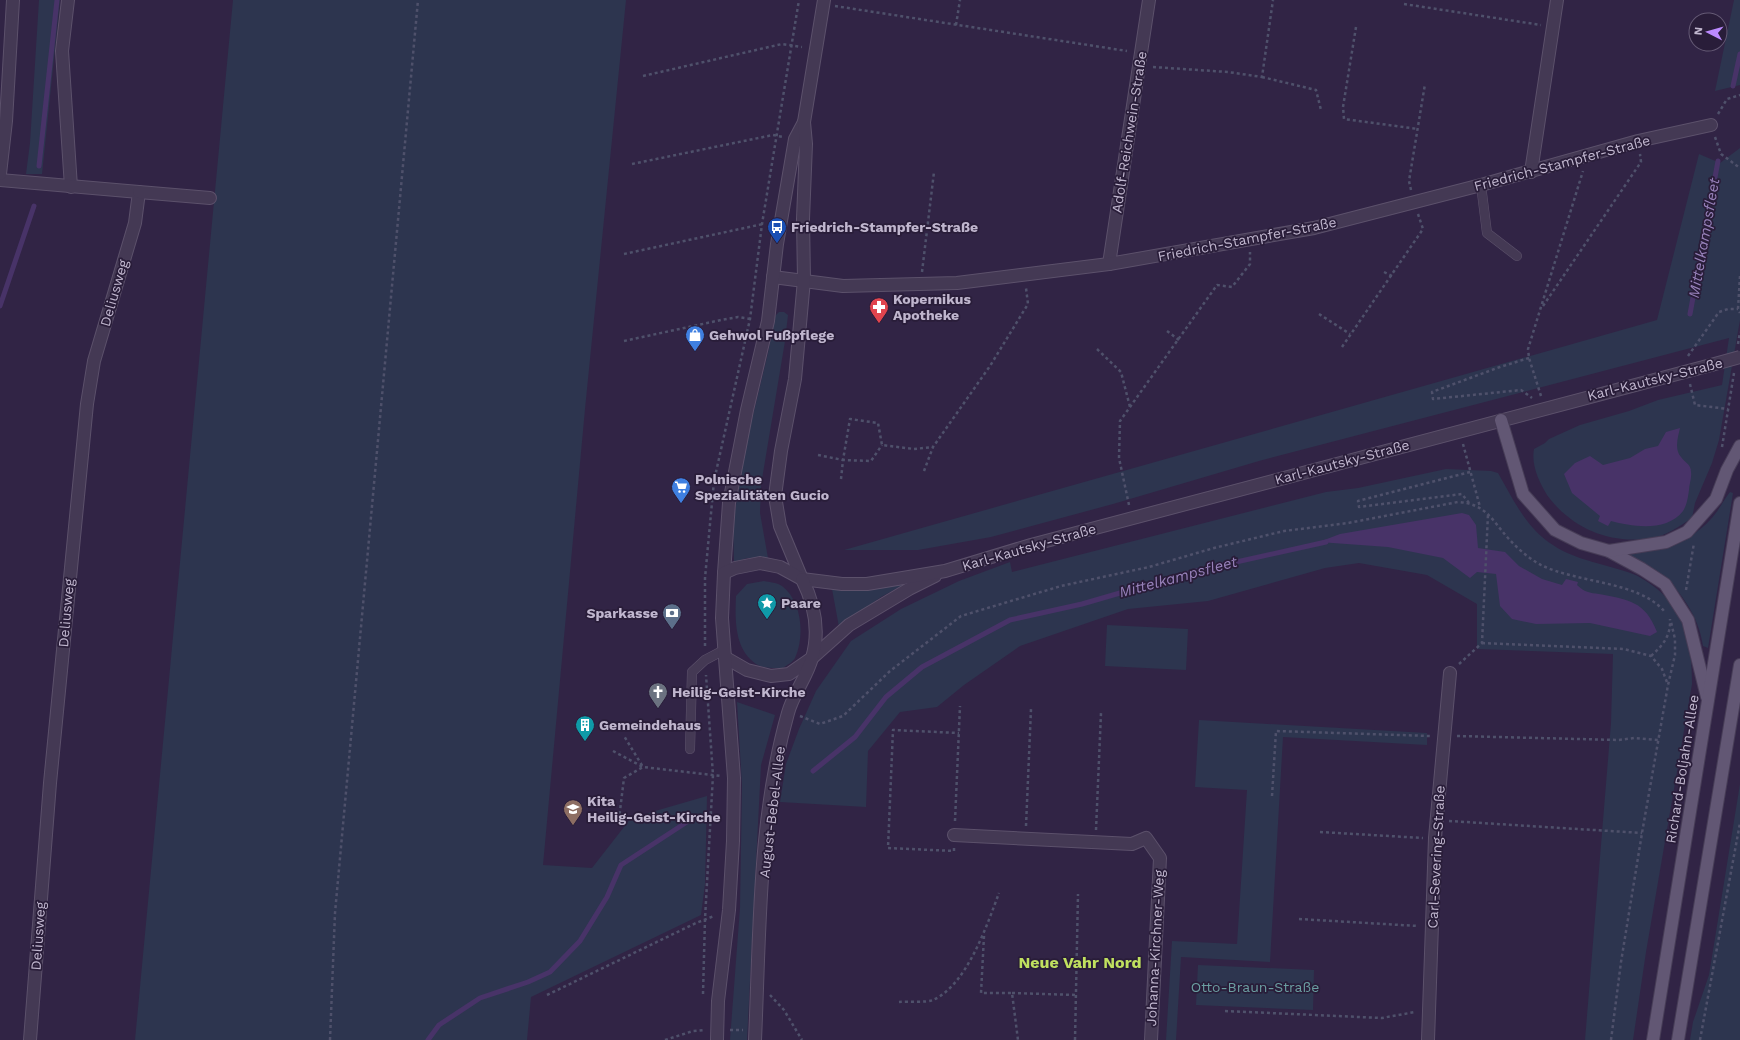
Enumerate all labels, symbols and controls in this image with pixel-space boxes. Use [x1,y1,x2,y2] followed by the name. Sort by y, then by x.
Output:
[1688,12,1728,52] north arrow
[1692,26,1705,36] text: N
[1108,50,1150,214] street label: Adolf-Reichwein-Straße
[1472,132,1652,194] street label: Friedrich-Stampfer-Straße
[1685,176,1724,299] water label: Mittelkampsfleet
[1156,214,1338,264] street label: Friedrich-Stampfer-Straße
[766,216,788,244] bus stop icon: Friedrich-Stampfer-Straße
[791,219,978,235] place label: Friedrich-Stampfer-Straße
[97,257,131,328] street label: Deliusweg
[893,291,971,323] place label: Kopernikus Apotheke
[868,296,890,324] pharmacy icon: Kopernikus Apotheke
[684,324,706,352] shop icon: Gehwol Fußpflege
[709,327,834,343] place label: Gehwol Fußpflege
[1586,354,1724,404] street label: Karl-Kautsky-Straße
[1273,436,1411,488] street label: Karl-Kautsky-Straße
[695,471,829,503] place label: Polnische Spezialitäten Gucio
[670,476,692,504] supermarket icon: Polnische Spezialitäten Gucio
[960,520,1098,574] street label: Karl-Kautsky-Straße
[1117,552,1240,601] water label: Mittelkampsfleet
[55,578,77,648] street label: Deliusweg
[756,592,778,620] place icon: Paare
[781,595,821,611] place label: Paare
[661,602,683,630] bank icon: Sparkasse
[586,605,658,621] place label: Sparkasse
[647,681,669,709] church icon: Heilig-Geist-Kirche
[672,684,806,700] place label: Heilig-Geist-Kirche
[1662,693,1702,845] street label: Richard-Boljahn-Allee
[574,714,596,742] building icon: Gemeindehaus
[599,717,702,733] place label: Gemeindehaus
[756,745,788,879] street label: August-Bebel-Allee
[1424,785,1448,929] street label: Carl-Severing-Straße
[587,793,721,825] place label: Kita Heilig-Geist-Kirche
[562,798,584,826] school or university icon: Kita Heilig-Geist-Kirche
[1143,869,1167,1027] street label: Johanna-Kirchner-Weg
[28,901,48,971] street label: Deliusweg
[1019,953,1141,972] district label: Neue Vahr Nord
[1191,979,1319,995] park label: Otto-Braun-Straße

